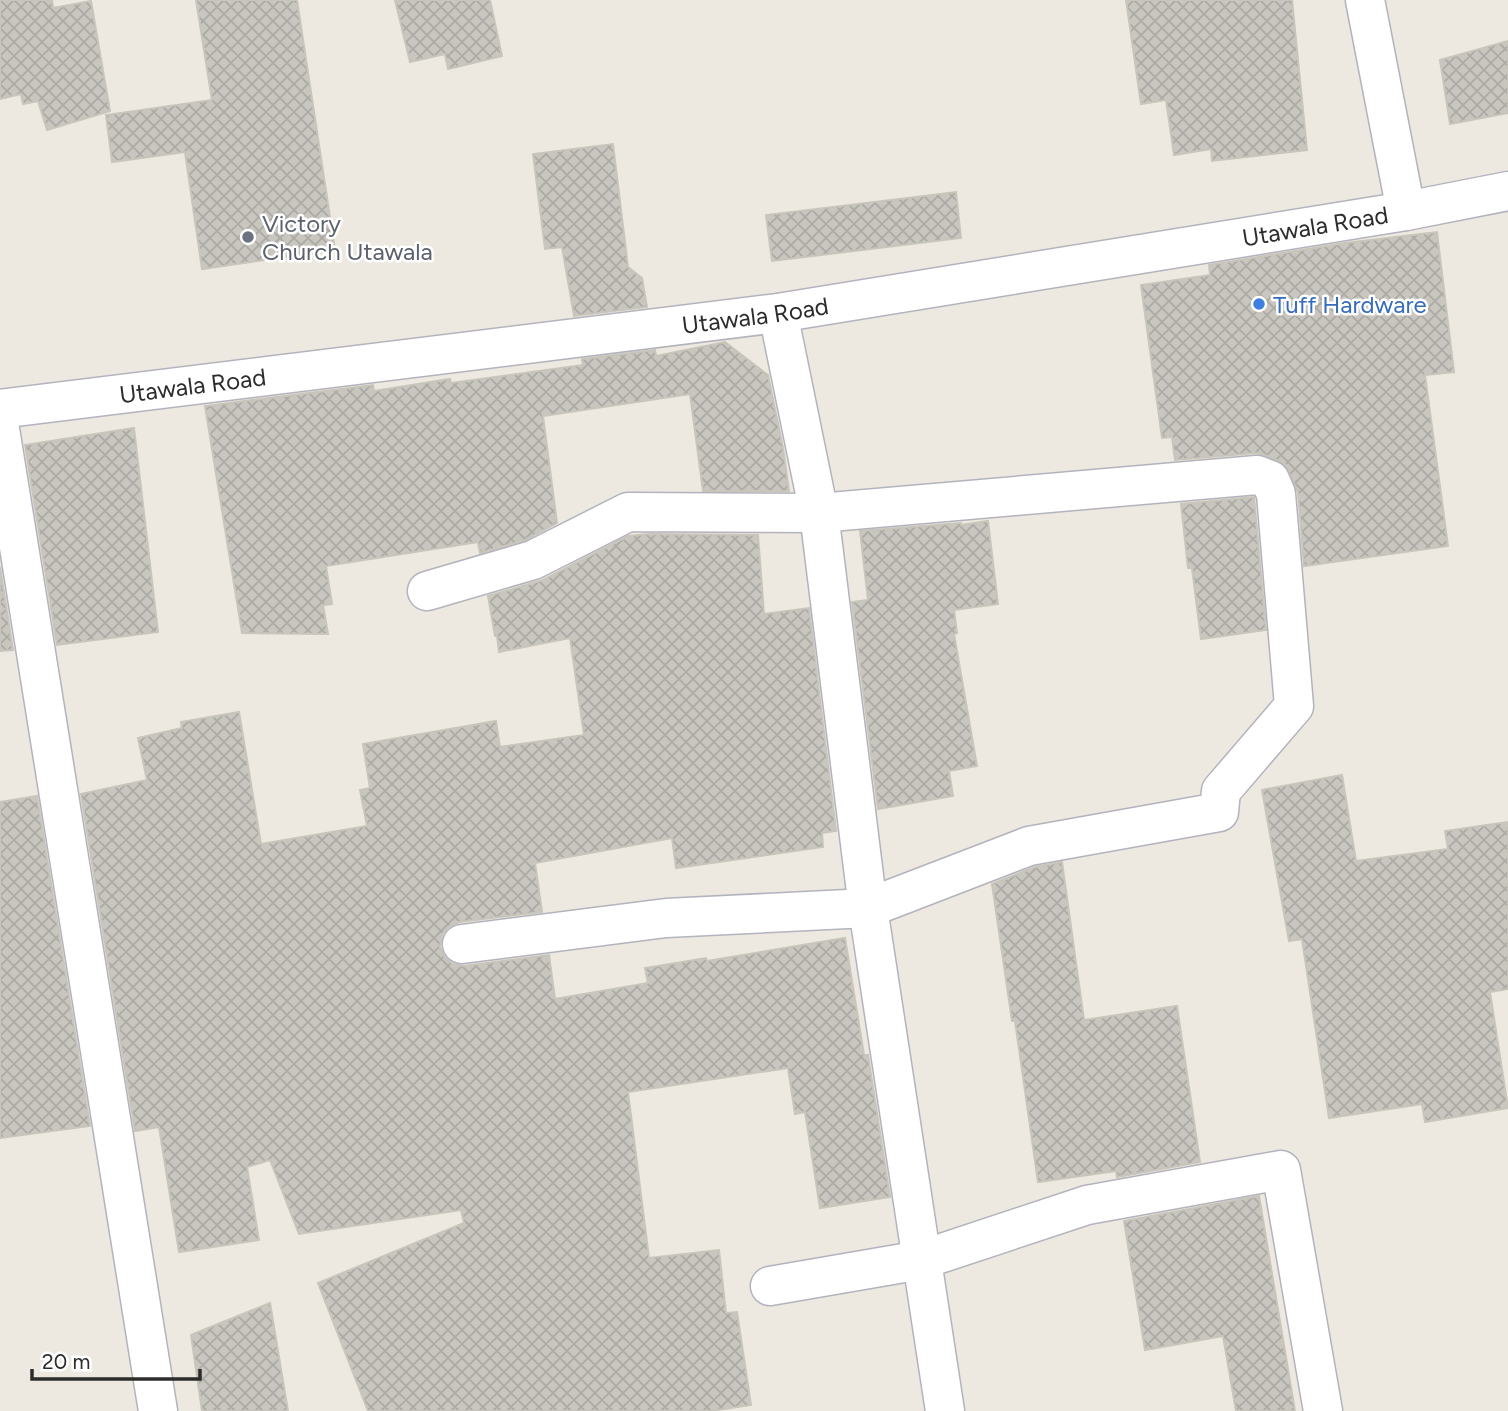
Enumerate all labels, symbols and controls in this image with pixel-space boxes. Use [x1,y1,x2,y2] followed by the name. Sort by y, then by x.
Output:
[1240,200,1390,252] street label: Utawala Road
[262,209,433,266] place label: Victory Church Utawala
[240,229,256,245] marker: Victory Church Utawala
[1273,290,1427,319] place label: Tuff Hardware
[680,291,831,339] street label: Utawala Road
[1251,296,1267,312] marker: Tuff Hardware
[118,362,268,409] street label: Utawala Road
[32,1338,200,1382] scale bar
[42,1349,90,1374] text: 20 m

